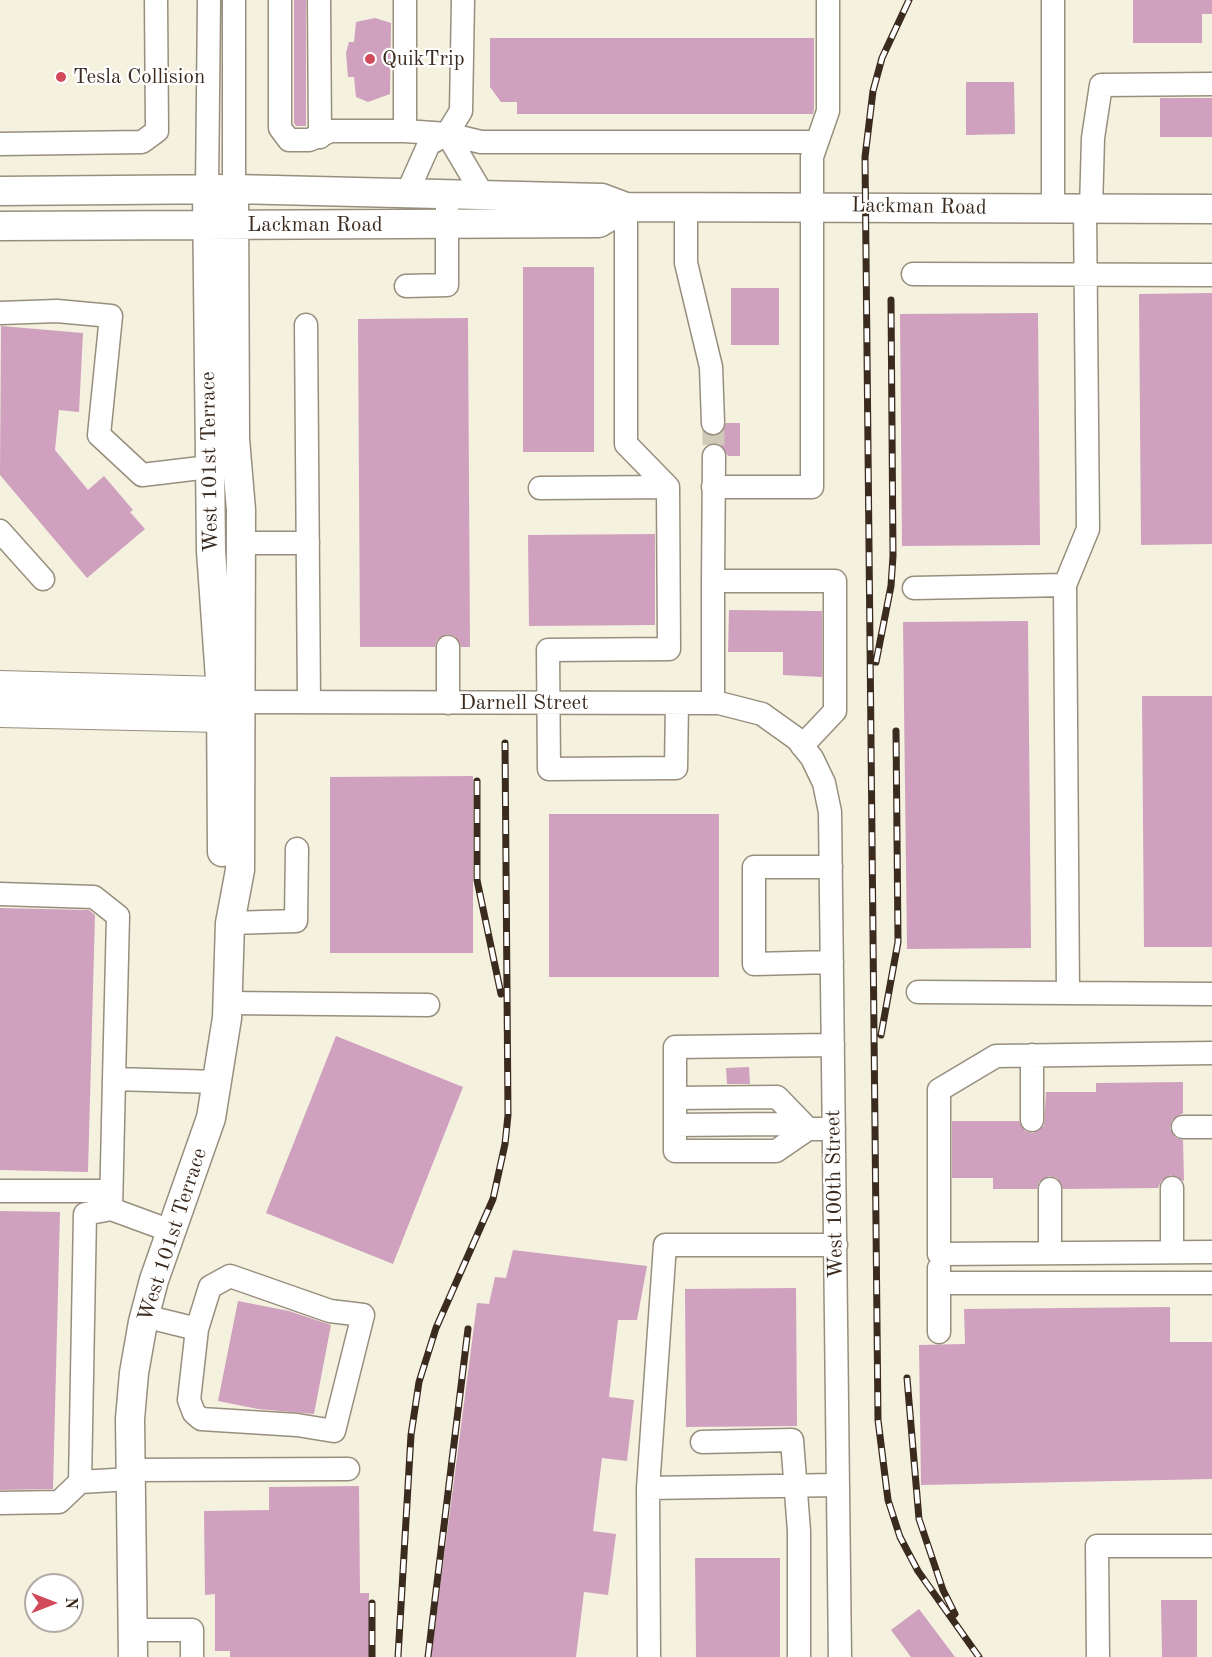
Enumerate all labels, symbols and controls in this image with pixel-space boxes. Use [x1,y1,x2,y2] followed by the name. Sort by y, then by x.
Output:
[382,46,465,72] place label: QuikTrip
[363,52,377,66] marker: QuikTrip
[73,64,205,90] place label: Tesla Collision
[54,70,68,84] marker: Tesla Collision
[851,193,987,221] street label: Lackman Road
[247,212,383,238] street label: Lackman Road
[196,371,224,553] street label: West 101st Terrace
[459,690,589,716] street label: Darnell Street
[821,1109,849,1279] street label: West 100th Street
[133,1145,213,1325] street label: West 101st Terrace
[24,1573,84,1633] north arrow
[62,1597,78,1609] text: N

